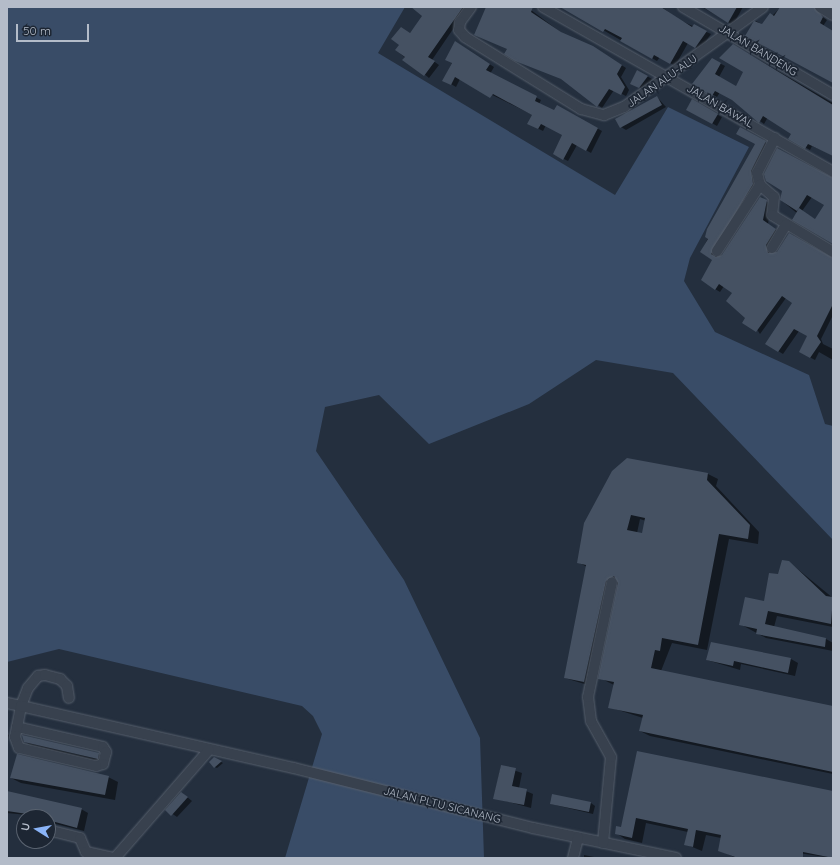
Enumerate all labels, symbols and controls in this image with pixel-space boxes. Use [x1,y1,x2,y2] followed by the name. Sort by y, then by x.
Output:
[18,16,91,42] scale bar
[716,21,800,79] street label: JALAN BANDENG
[23,23,51,38] text: 50 m
[624,52,700,110] street label: JALAN ALU-ALU
[684,82,756,130] street label: JALAN BAWAL
[382,784,502,826] street label: JALAN PLTU SICANANG
[16,809,56,849] north arrow
[18,822,33,832] text: U

